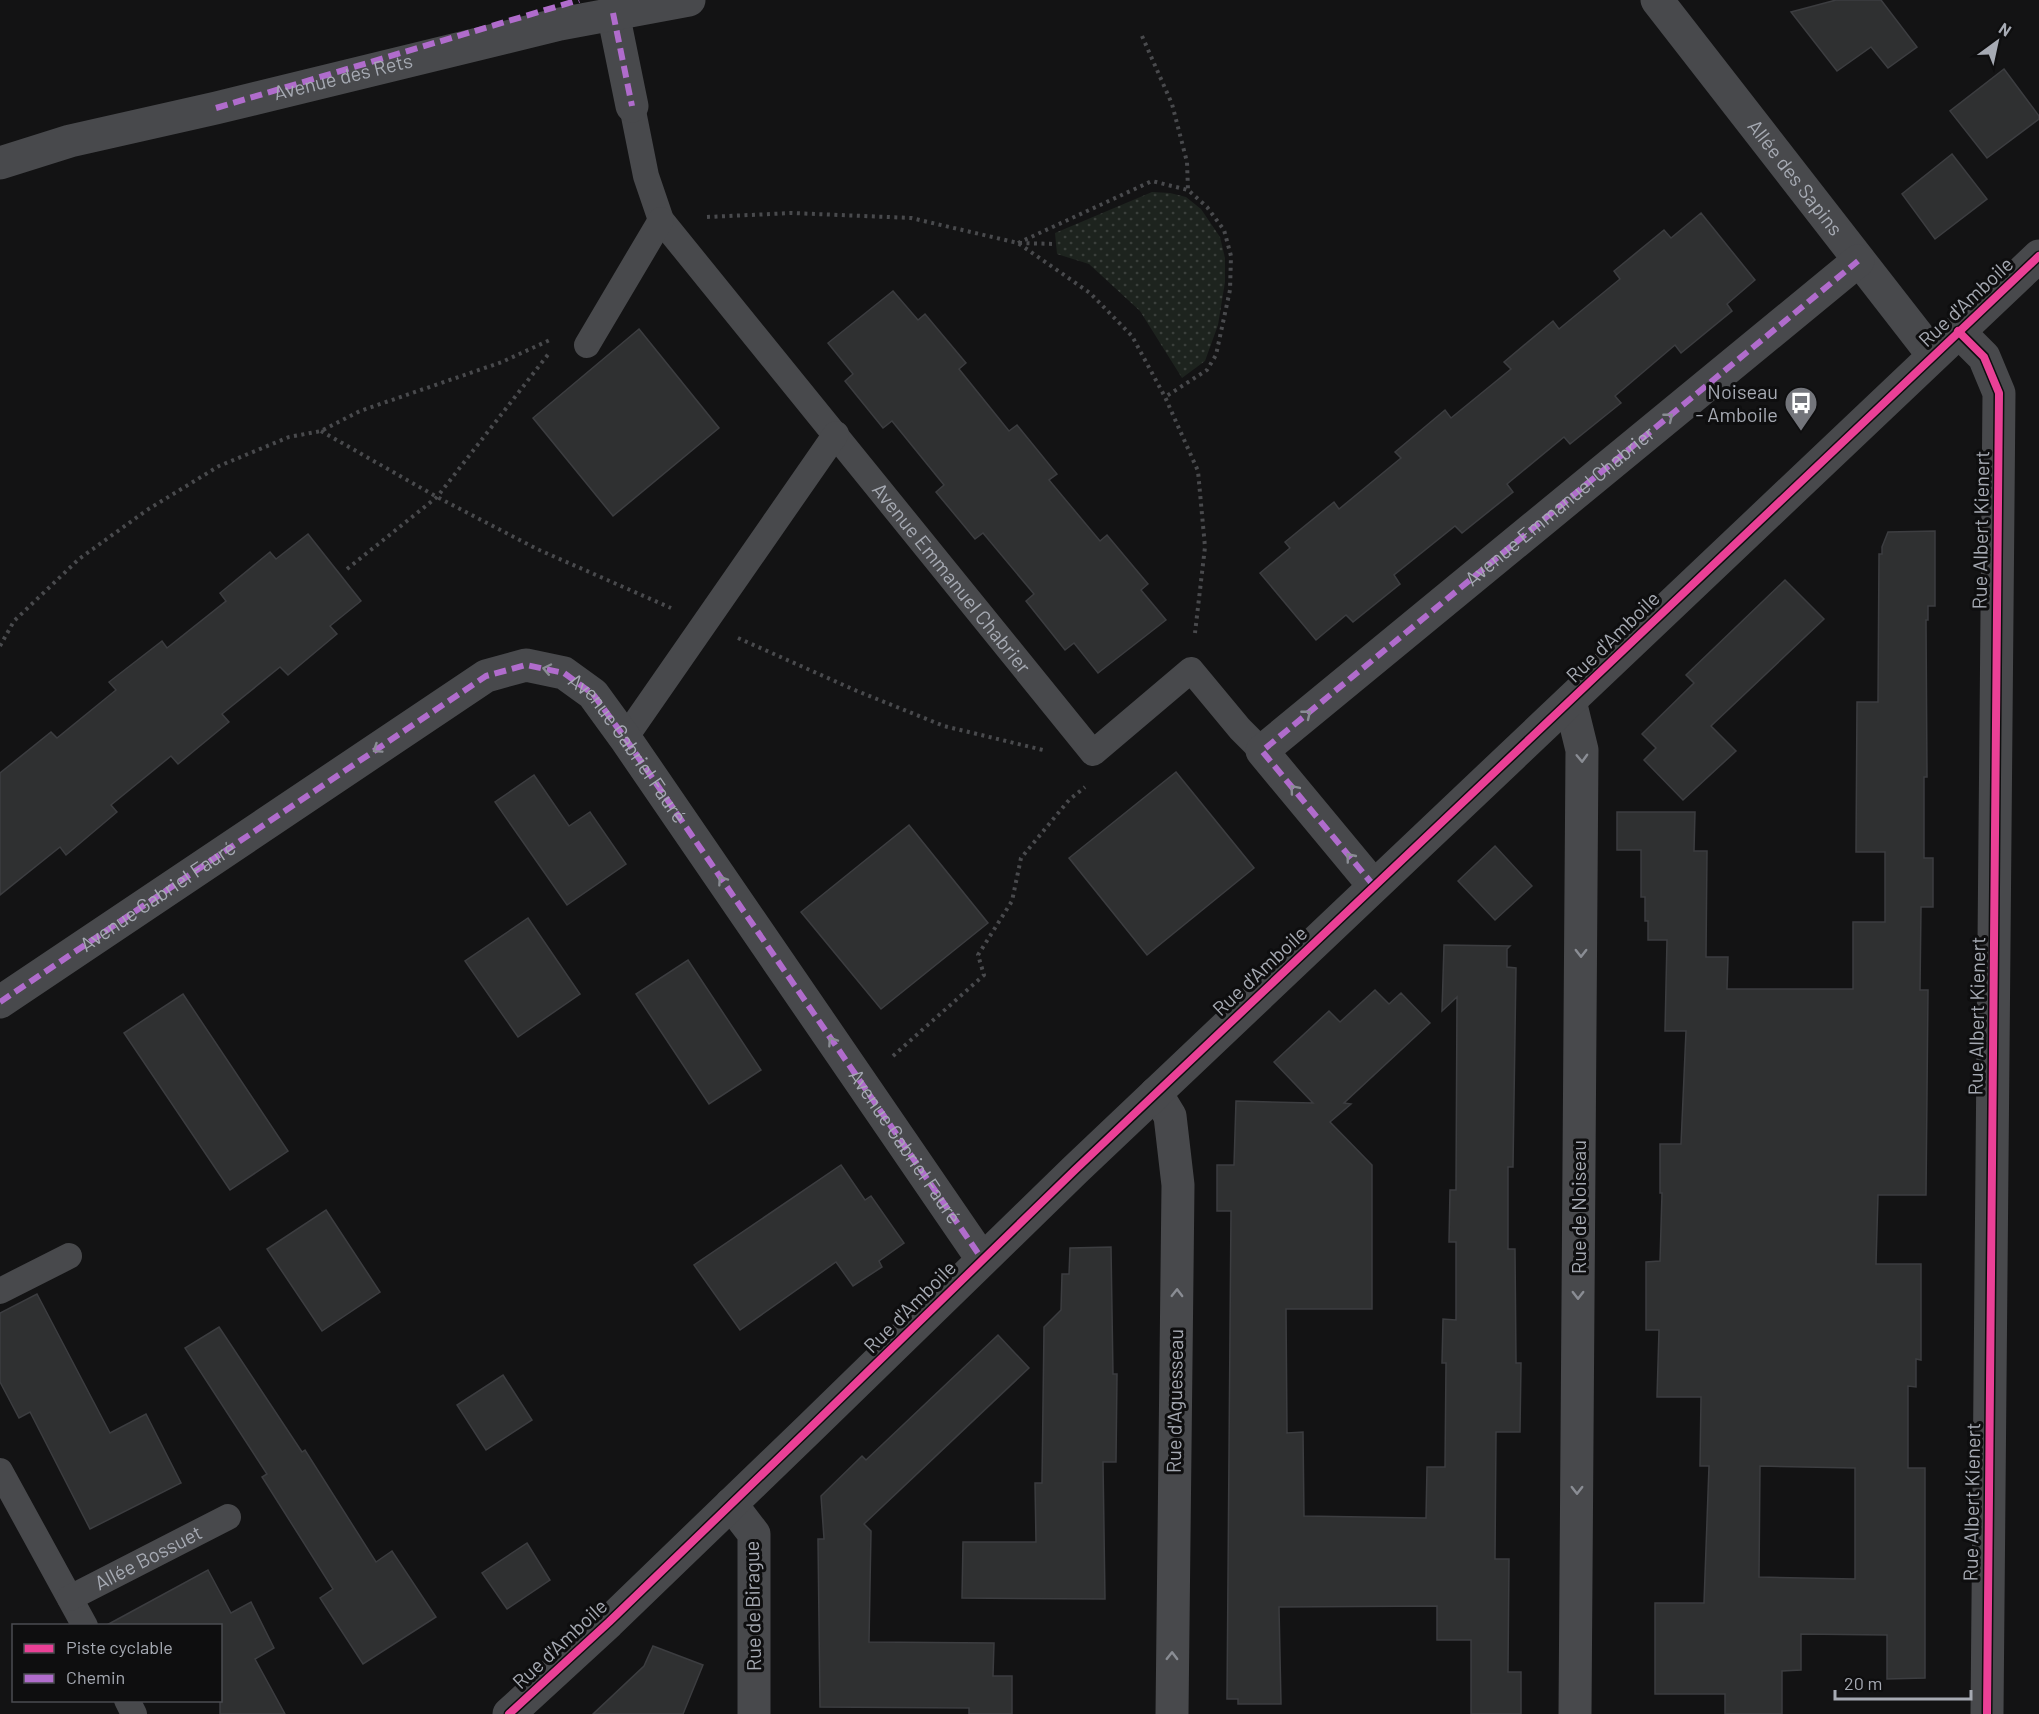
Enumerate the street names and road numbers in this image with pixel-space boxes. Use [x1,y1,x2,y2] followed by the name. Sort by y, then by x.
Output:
[271,47,415,105] street label: Avenue des Rets
[1743,114,1848,240] street label: Allée des Sapins
[1913,251,2018,351] street label: Rue d'Amboile
[1460,420,1659,590] street label: Avenue Emmanuel Chabrier
[1967,450,1993,610] street label: Rue Albert Kienert
[868,477,1036,678] street label: Avenue Emmanuel Chabrier
[1561,586,1664,687] street label: Rue d'Amboile
[564,667,692,827] street label: Avenue Gabriel Fauré
[75,835,240,956] street label: Avenue Gabriel Fauré
[1207,920,1312,1020] street label: Rue d'Amboile
[1963,936,1989,1096] street label: Rue Albert Kienert
[844,1064,967,1228] street label: Avenue Gabriel Fauré
[1566,1140,1590,1274] street label: Rue de Noiseau
[858,1255,960,1357] street label: Rue d'Amboile
[1161,1329,1187,1473] street label: Rue d'Aguesseau
[1958,1422,1984,1582] street label: Rue Albert Kienert
[90,1519,206,1594] street label: Allée Bossuet
[739,1541,765,1671] street label: Rue de Birague
[507,1593,612,1693] street label: Rue d'Amboile

